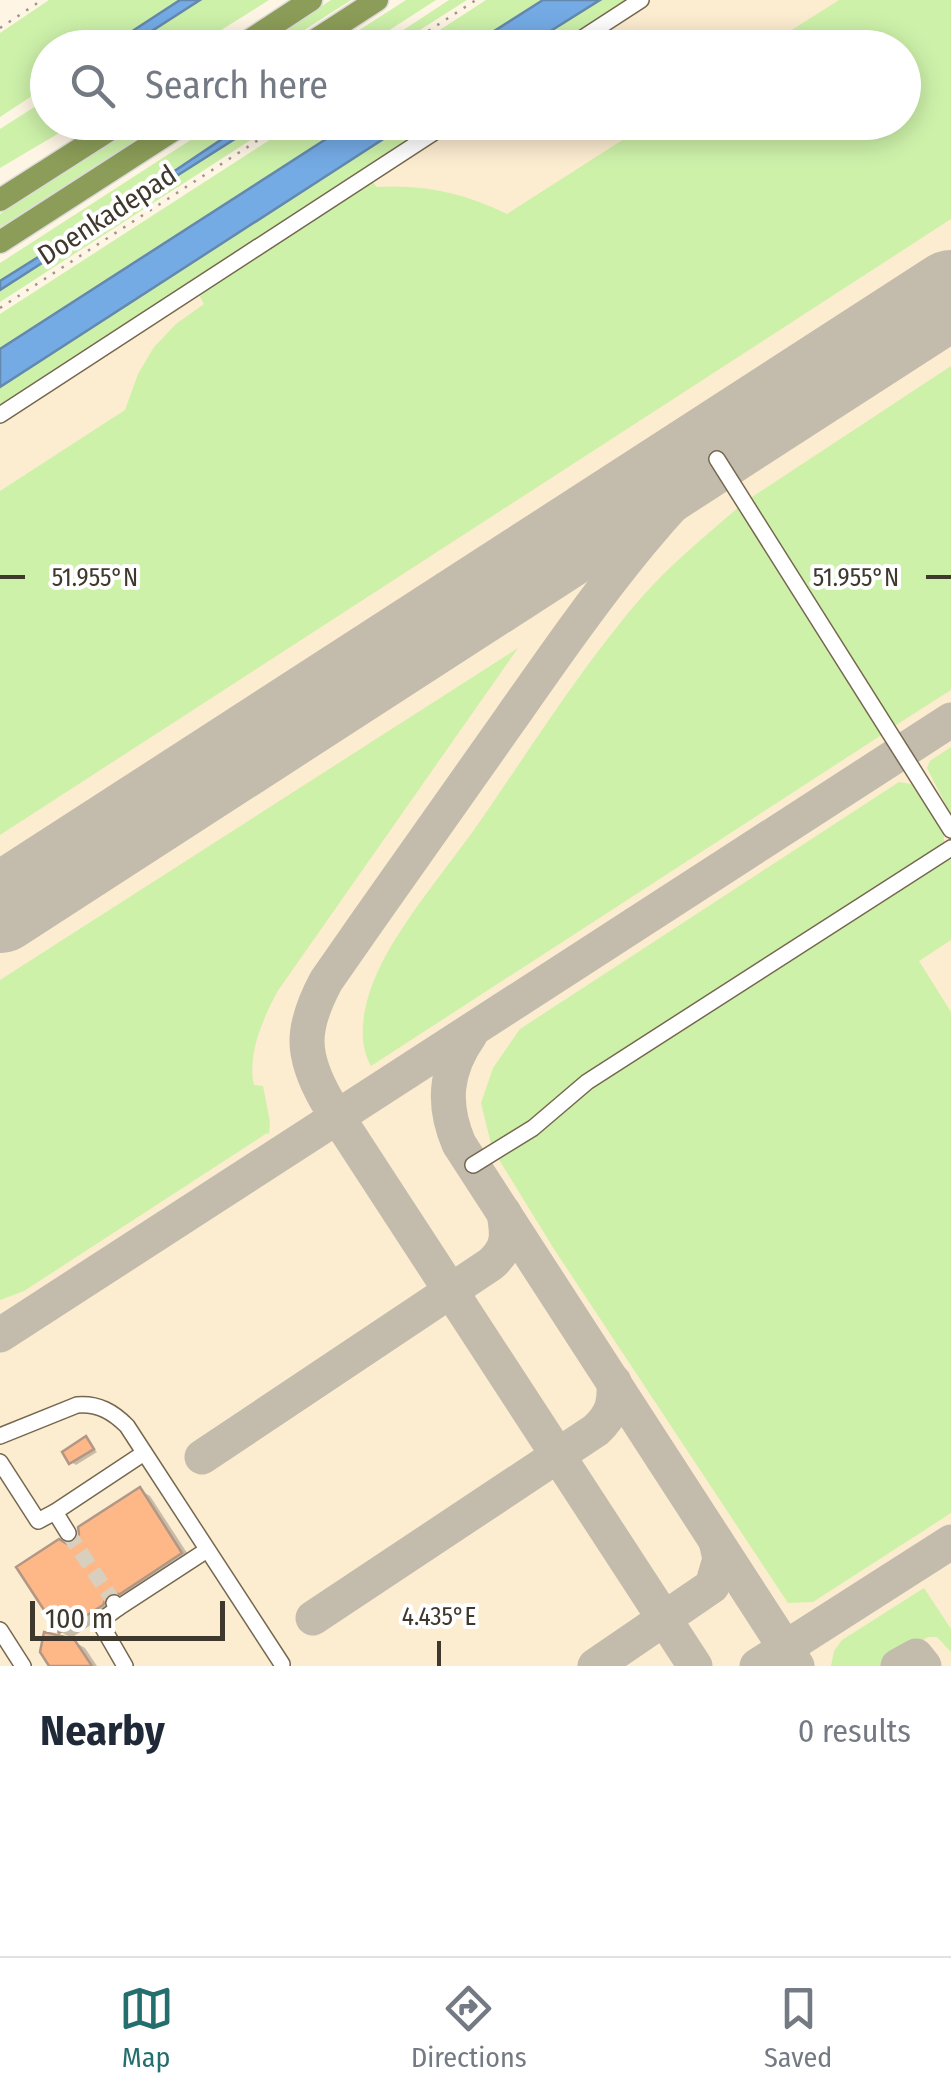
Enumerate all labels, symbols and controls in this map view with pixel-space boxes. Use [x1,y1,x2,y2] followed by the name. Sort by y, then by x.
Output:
[30,30,921,140] search box
[65,58,120,113] icon: search
[145,62,328,108] text: Search here
[32,158,182,272] street label: Doenkadepad
[52,563,138,593] text: 51.955°N
[813,563,899,593] text: 51.955°N
[30,1596,225,1640] scale bar
[45,1602,113,1635] text: 100 m
[402,1602,476,1632] text: 4.435°E
[40,1706,165,1756] text: Nearby
[798,1712,911,1750] text: 0 results
[119,1981,174,2074] tab: Map
[411,1981,527,2074] tab: Directions
[764,1981,832,2074] tab: Saved

